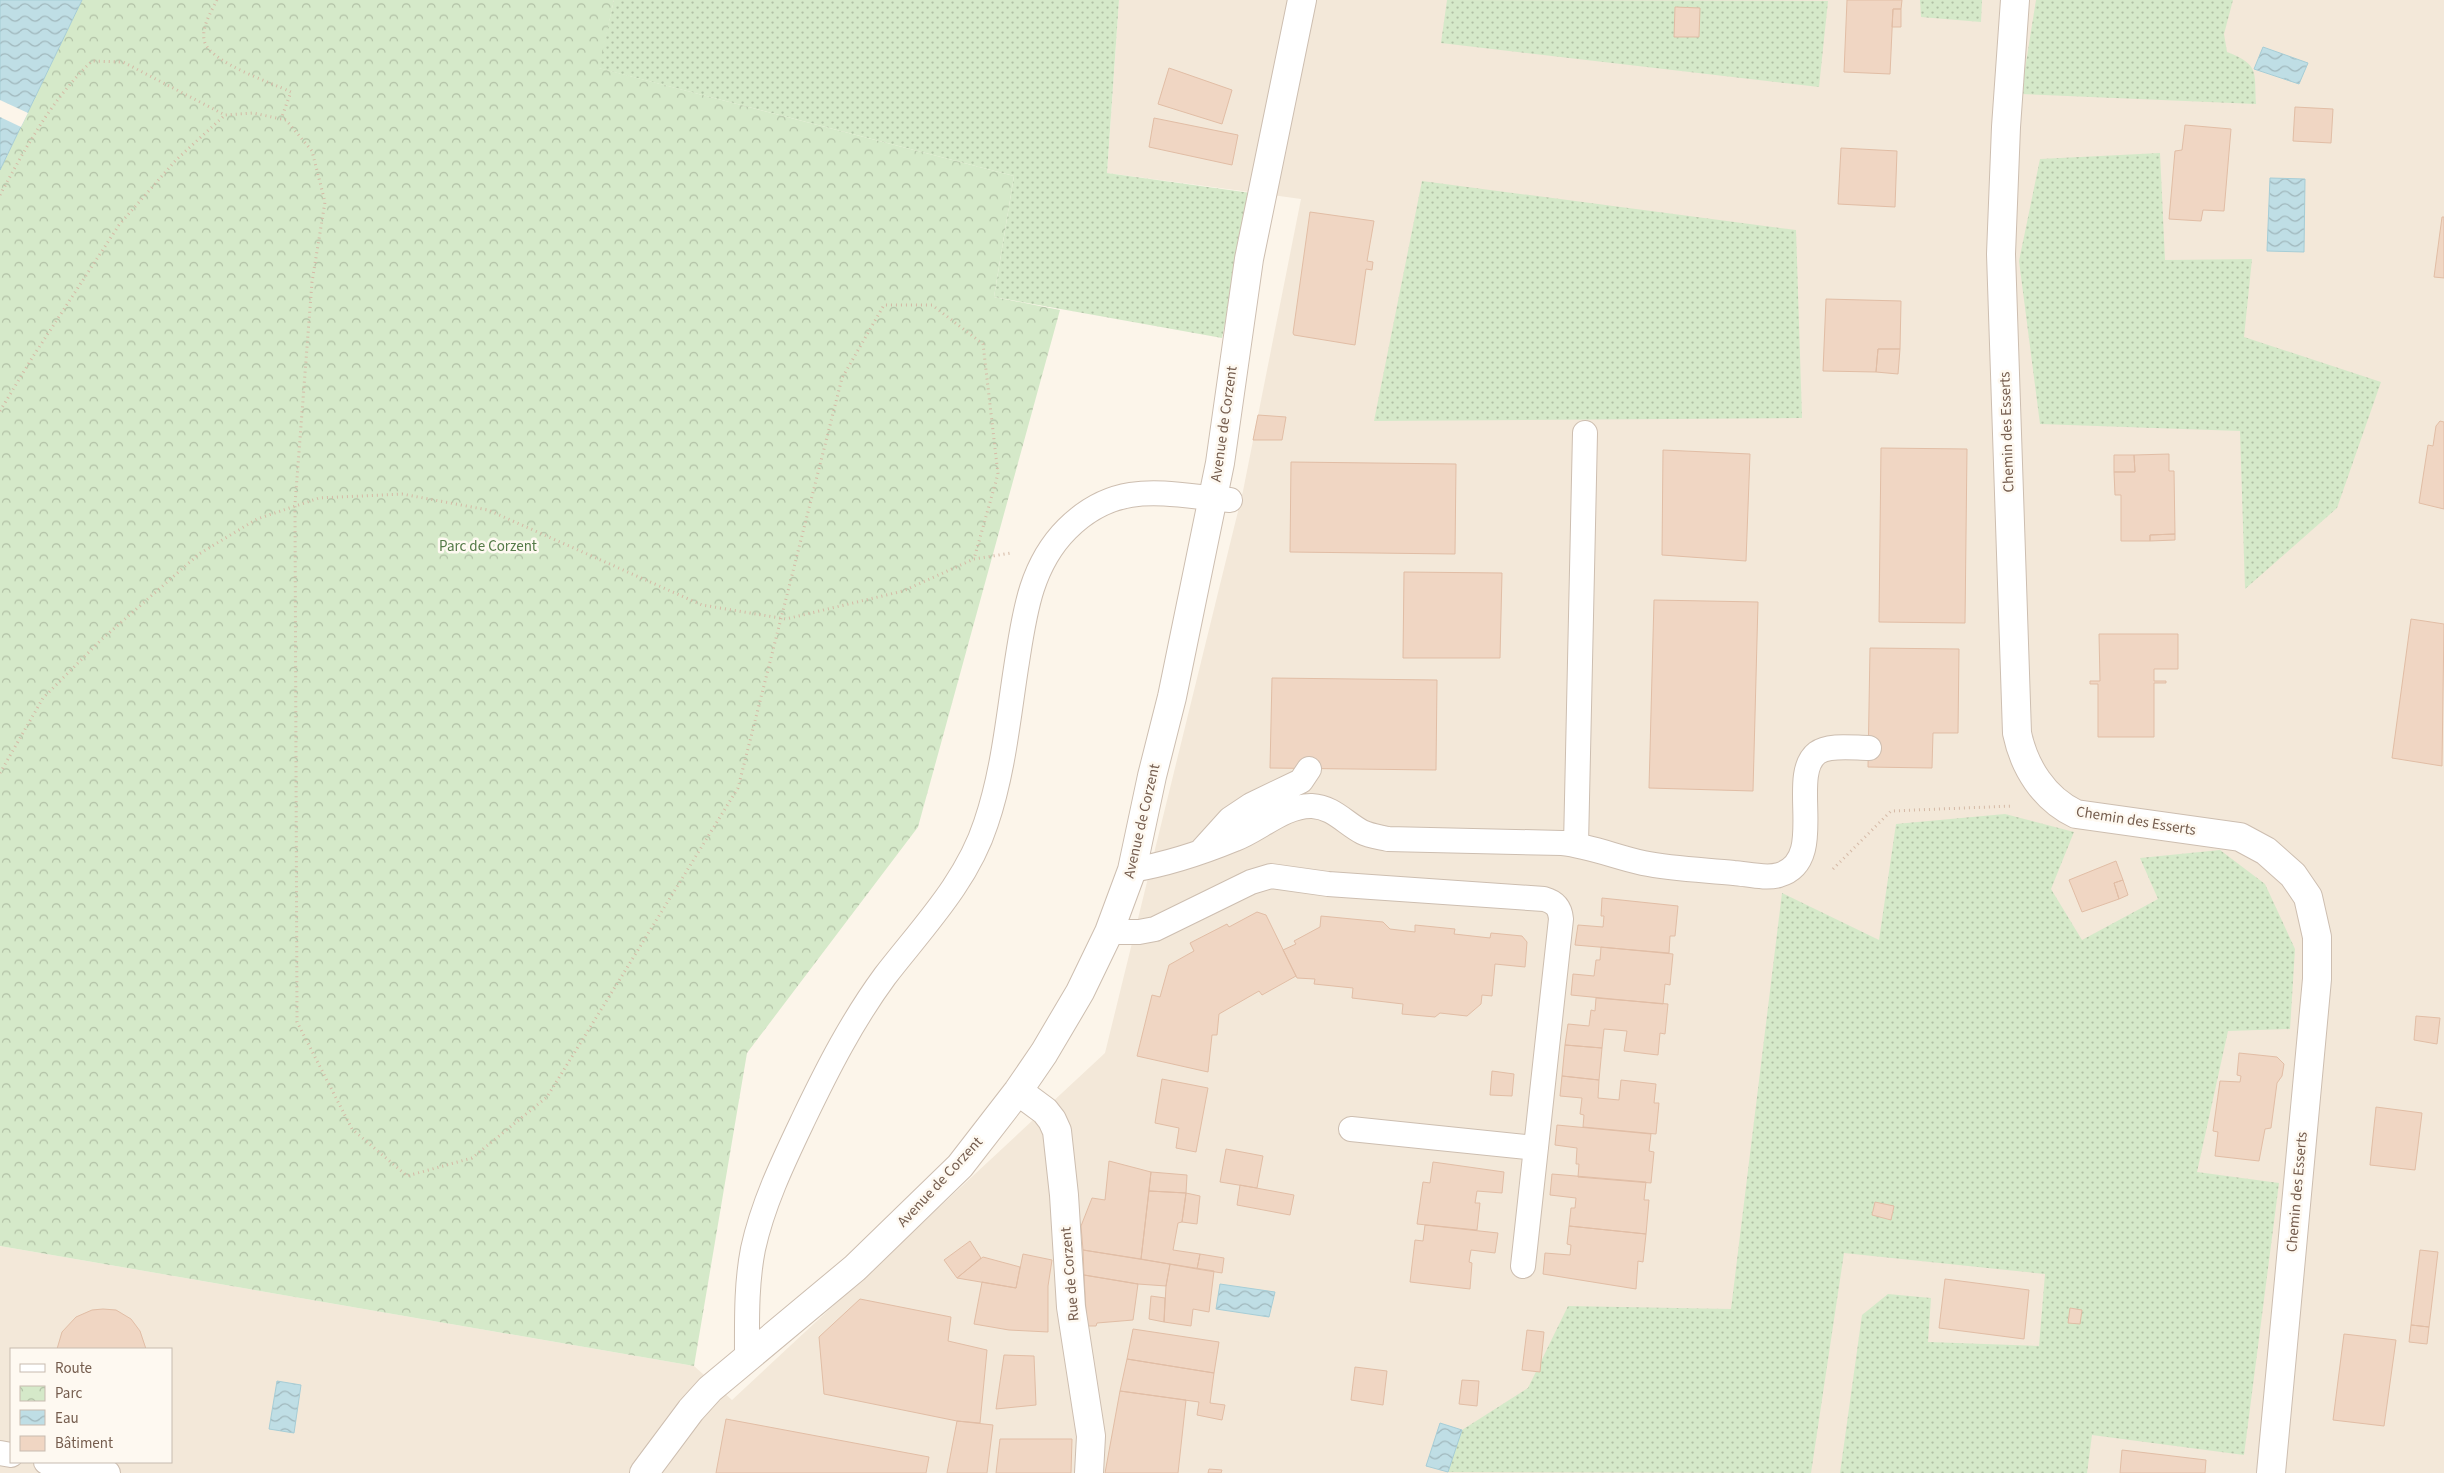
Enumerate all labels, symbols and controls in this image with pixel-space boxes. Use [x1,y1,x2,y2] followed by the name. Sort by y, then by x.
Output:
[1205,365,1243,483] street label: Avenue de Corzent
[1994,371,2020,493] street label: Chemin des Esserts
[439,536,537,557] park label: Parc de Corzent
[1119,762,1165,880] street label: Avenue de Corzent
[2075,801,2197,841] street label: Chemin des Esserts
[2281,1131,2313,1253] street label: Chemin des Esserts
[892,1132,988,1232] street label: Avenue de Corzent
[1055,1226,1085,1322] street label: Rue de Corzent
[10,1348,172,1463] legend
[55,1358,92,1379] text: Route
[55,1383,82,1404] text: Parc
[55,1408,79,1429] text: Eau
[55,1433,113,1454] text: Bâtiment

